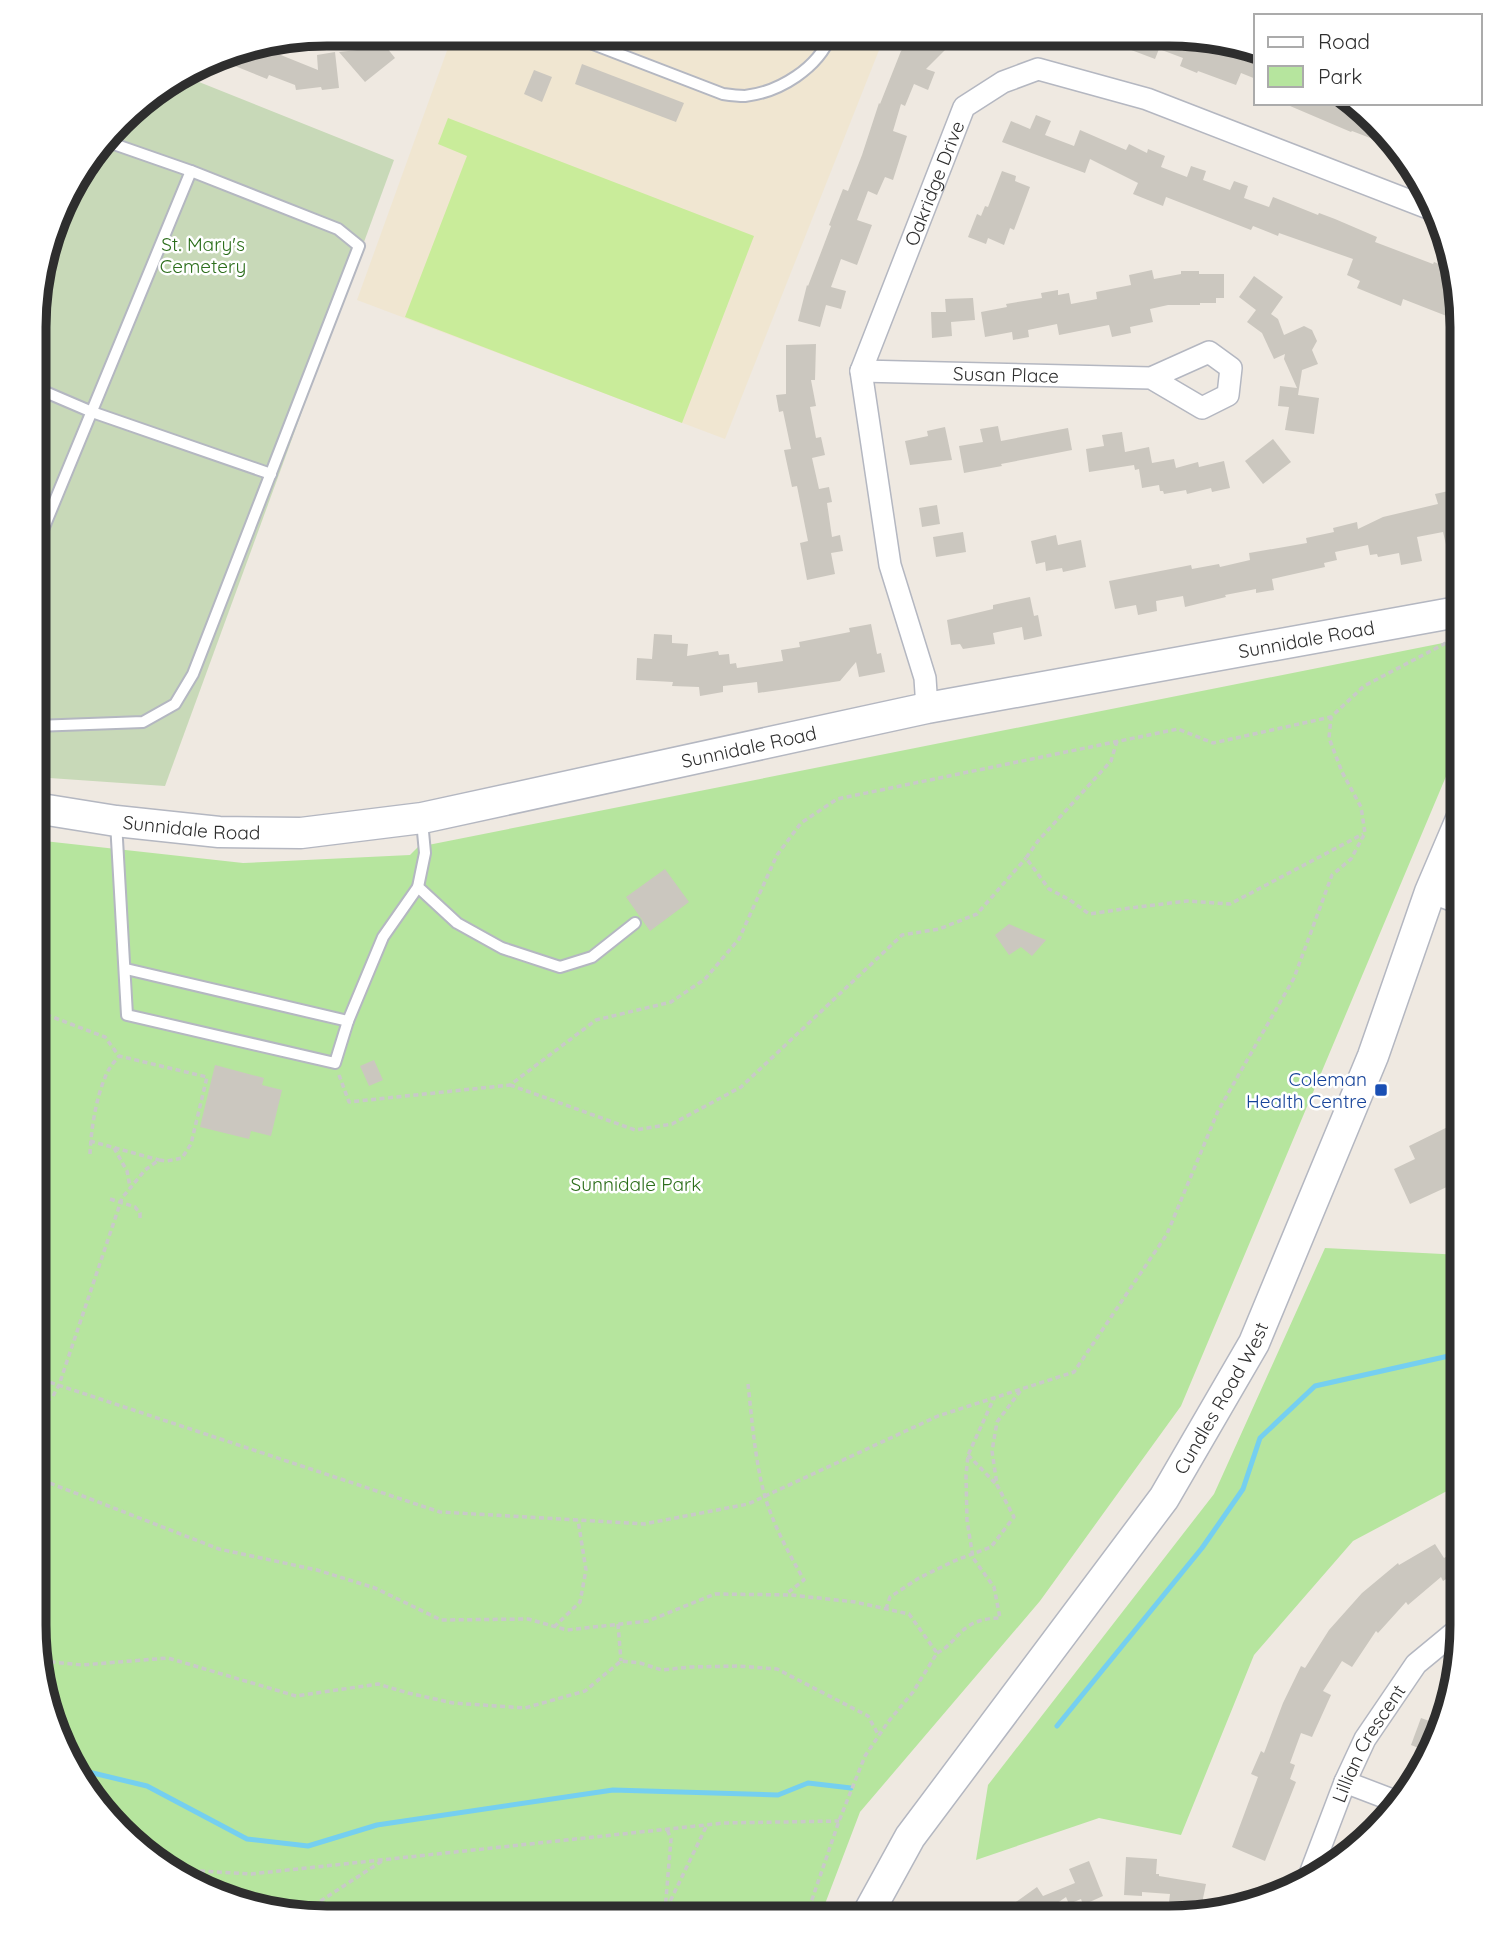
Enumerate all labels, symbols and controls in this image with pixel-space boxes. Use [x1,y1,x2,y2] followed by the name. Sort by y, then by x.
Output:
[1254,14,1482,105] legend
[1318,28,1370,54] text: Road
[1318,63,1362,89] text: Park
[899,117,969,249] street label: Oakridge Drive
[160,232,246,278] park label: St. Mary's Cemetery
[953,361,1059,388] street label: Susan Place
[1236,615,1376,663] street label: Sunnidale Road
[679,720,819,773] street label: Sunnidale Road
[122,810,260,845] street label: Sunnidale Road
[1246,1067,1367,1113] place label: Coleman Health Centre
[1373,1082,1389,1098] marker: Coleman Health Centre
[571,1172,701,1196] park label: Sunnidale Park
[1168,1319,1273,1479] street label: Cundles Road West
[1326,1680,1411,1806] street label: Lillian Crescent

